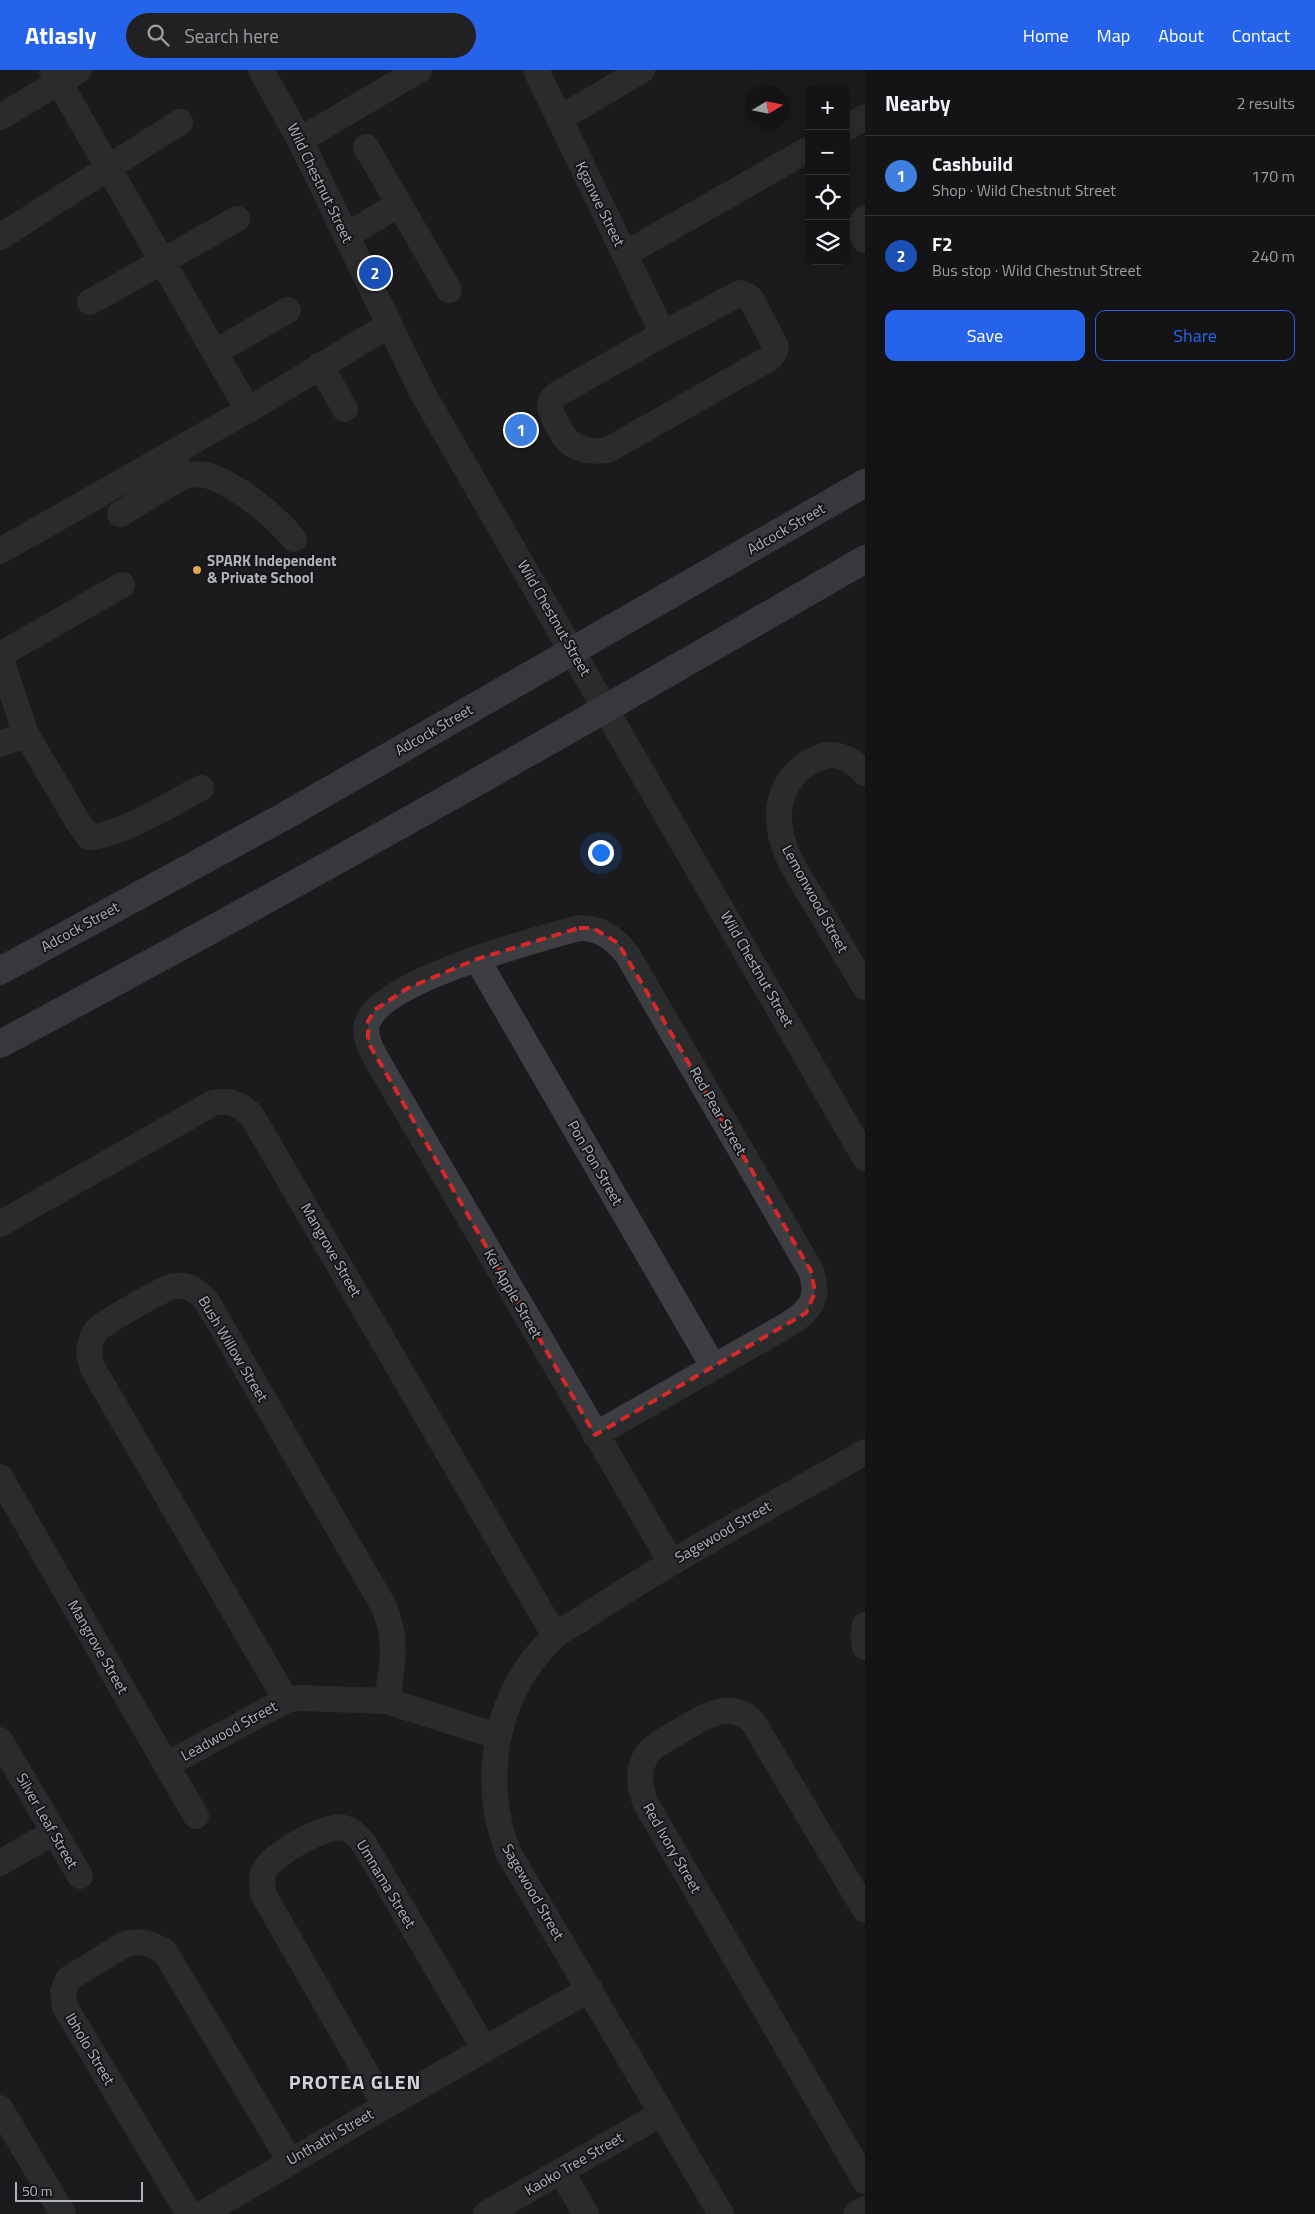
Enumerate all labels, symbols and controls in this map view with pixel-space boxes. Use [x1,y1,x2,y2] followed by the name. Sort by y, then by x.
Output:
[126,13,476,58] search box
[25,17,96,53] text: Atlasly
[144,21,172,49] icon: search
[184,21,279,50] text: Search here
[1023,22,1069,49] text: Home
[1097,22,1130,49] text: Map
[1158,22,1204,49] text: About
[1232,22,1290,49] text: Contact
[745,85,790,130] north arrow
[805,85,850,265] map controls
[805,85,850,130] button: +
[885,87,950,119] text: Nearby
[1236,91,1295,115] text: 2 results
[281,119,360,247] street label: Wild Chestnut Street
[805,130,850,175] button: −
[932,149,1013,178] text: Cashbuild
[570,157,631,251] street label: Kganwe Street
[897,164,905,188] text: 1
[1251,164,1295,188] text: 170 m
[805,175,850,220] button: locate
[932,178,1116,202] text: Shop · Wild Chestnut Street
[805,220,850,265] button: layers
[932,229,953,258] text: F2
[897,244,905,268] text: 2
[1251,244,1295,268] text: 240 m
[359,254,391,292] pin: 2
[932,258,1141,282] text: Bus stop · Wild Chestnut Street
[885,310,1085,361] button: Save
[1095,310,1295,361] button: Share
[505,411,537,449] pin: 1
[742,497,830,560] street label: Adcock Street
[207,549,337,589] place label: SPARK Independent & Private School
[512,555,597,681] street label: Wild Chestnut Street
[191,564,203,576] marker: SPARK Independent & Private School
[390,698,478,761] street label: Adcock Street
[588,840,614,866] your location
[776,841,855,958] street label: Lemonwood Street
[36,895,124,958] street label: Adcock Street
[715,906,800,1032] street label: Wild Chestnut Street
[684,1062,754,1160] street label: Red Pear Street
[562,1116,629,1210] street label: Pon Pon Street
[295,1198,368,1302] street label: Mangrove Street
[478,1245,549,1344] street label: Kei Apple Street
[193,1291,275,1407] street label: Bush Willow Street
[670,1494,776,1569] street label: Sagewood Street
[62,1595,135,1699] street label: Mangrove Street
[176,1694,282,1767] street label: Leadwood Street
[11,1769,85,1874] street label: Silver Leaf Street
[637,1798,708,1898] street label: Red Ivory Street
[351,1835,422,1933] street label: Umnama Street
[496,1839,571,1945] street label: Sagewood Street
[60,2008,121,2090] street label: Ibholo Street
[289,2066,421,2097] district label: PROTEA GLEN
[282,2102,378,2171] street label: Unthathi Street
[520,2126,628,2201] street label: Kaoko Tree Street
[15,2179,142,2202] scale bar
[22,2180,52,2201] text: 50 m

